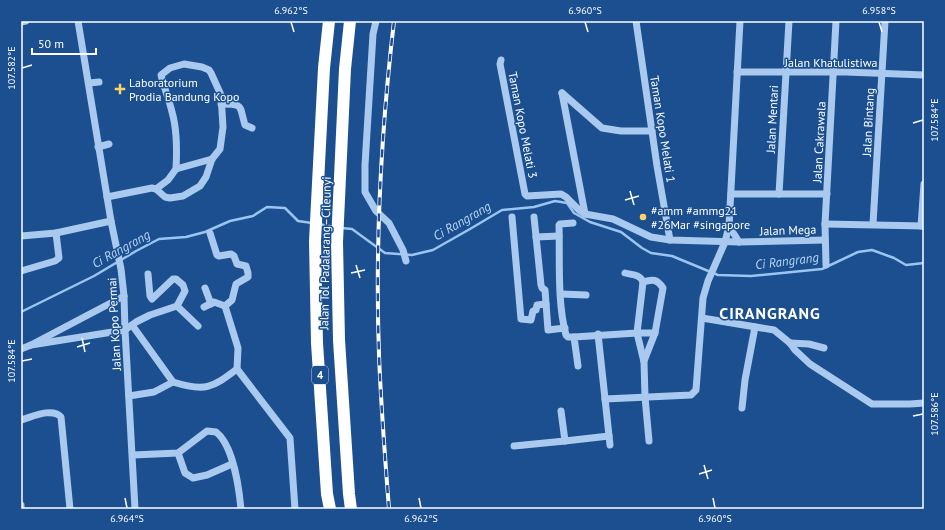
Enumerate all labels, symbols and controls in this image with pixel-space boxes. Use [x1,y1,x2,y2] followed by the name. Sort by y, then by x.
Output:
[274,4,308,17] text: 6.962°S
[568,4,602,17] text: 6.960°S
[862,4,896,17] text: 6.958°S
[32,30,96,56] scale bar
[38,36,64,51] text: 50 m
[5,46,18,90] text: 107.582°E
[784,55,877,70] street label: Jalan Khatulistiwa
[505,70,541,180] street label: Taman Kopo Melati 3
[647,74,679,184] street label: Taman Kopo Melati 1
[129,75,239,104] place label: Laboratorium Prodia Bandung Kopo
[114,83,126,95] marker: Laboratorium Prodia Bandung Kopo
[763,85,781,154] street label: Jalan Mentari
[859,87,877,158] street label: Jalan Bintang
[928,98,941,142] text: 107.584°E
[809,101,829,184] street label: Jalan Cakrawala
[316,176,334,331] street label: Jalan Tol Padalarang–Cileunyi
[430,197,494,244] water label: Ci Rangrang
[651,203,750,232] place label: #amm #ammg21 #26Mar #singapore
[638,212,648,222] marker: #amm #ammg21 #26Mar #singapore
[758,222,817,239] street label: Jalan Mega
[89,226,154,272] water label: Ci Rangrang
[754,249,820,273] water label: Ci Rangrang
[104,277,124,372] street label: Jalan Kopo Permai
[719,303,821,323] district label: CIRANGRANG
[5,339,18,383] text: 107.584°E
[312,366,328,384] road number: 4
[928,392,941,436] text: 107.586°E
[110,512,144,525] text: 6.964°S
[404,512,438,525] text: 6.962°S
[698,512,732,525] text: 6.960°S

